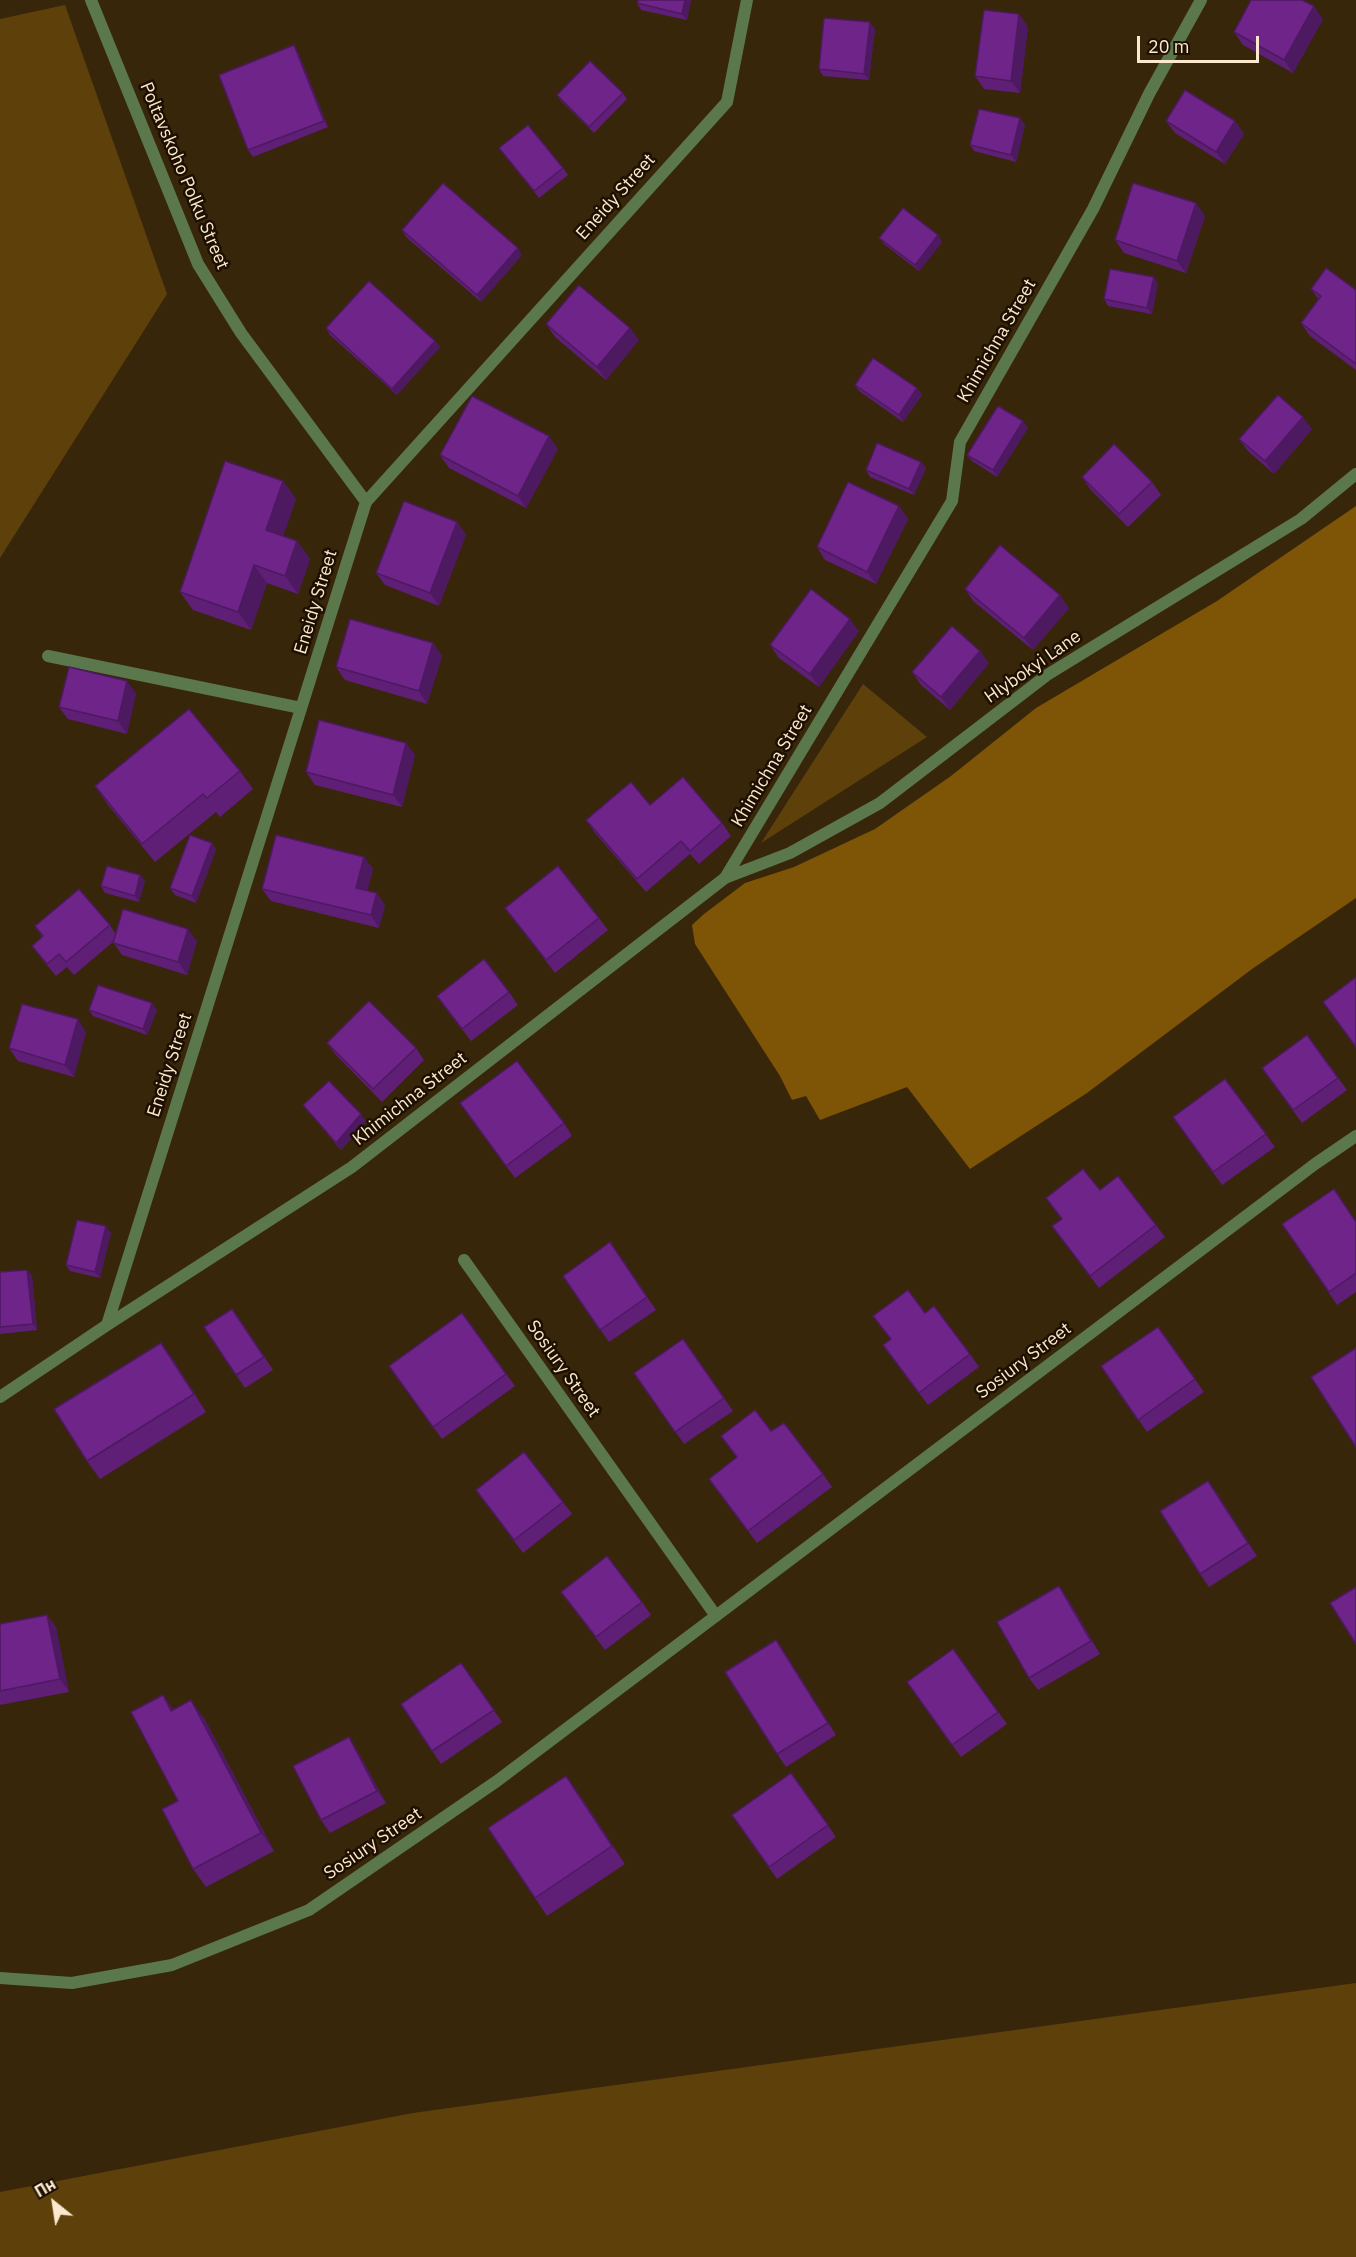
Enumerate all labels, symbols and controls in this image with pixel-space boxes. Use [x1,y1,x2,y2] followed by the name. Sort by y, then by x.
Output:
[1140,24,1262,62] scale bar
[1148,35,1190,58] text: 20 m
[135,79,233,273] street label: Poltavskoho Polku Street
[572,150,660,244] street label: Eneidy Street
[953,275,1041,407] street label: Khimichna Street
[290,547,342,657] street label: Eneidy Street
[981,626,1085,708] street label: Hlybokyi Lane
[727,701,817,831] street label: Khimichna Street
[143,1010,197,1120] street label: Eneidy Street
[349,1048,471,1150] street label: Khimichna Street
[522,1316,604,1422] street label: Sosiury Street
[972,1318,1076,1404] street label: Sosiury Street
[320,1803,426,1885] street label: Sosiury Street
[24,2173,84,2233] north arrow
[31,2173,59,2201] text: Пн

